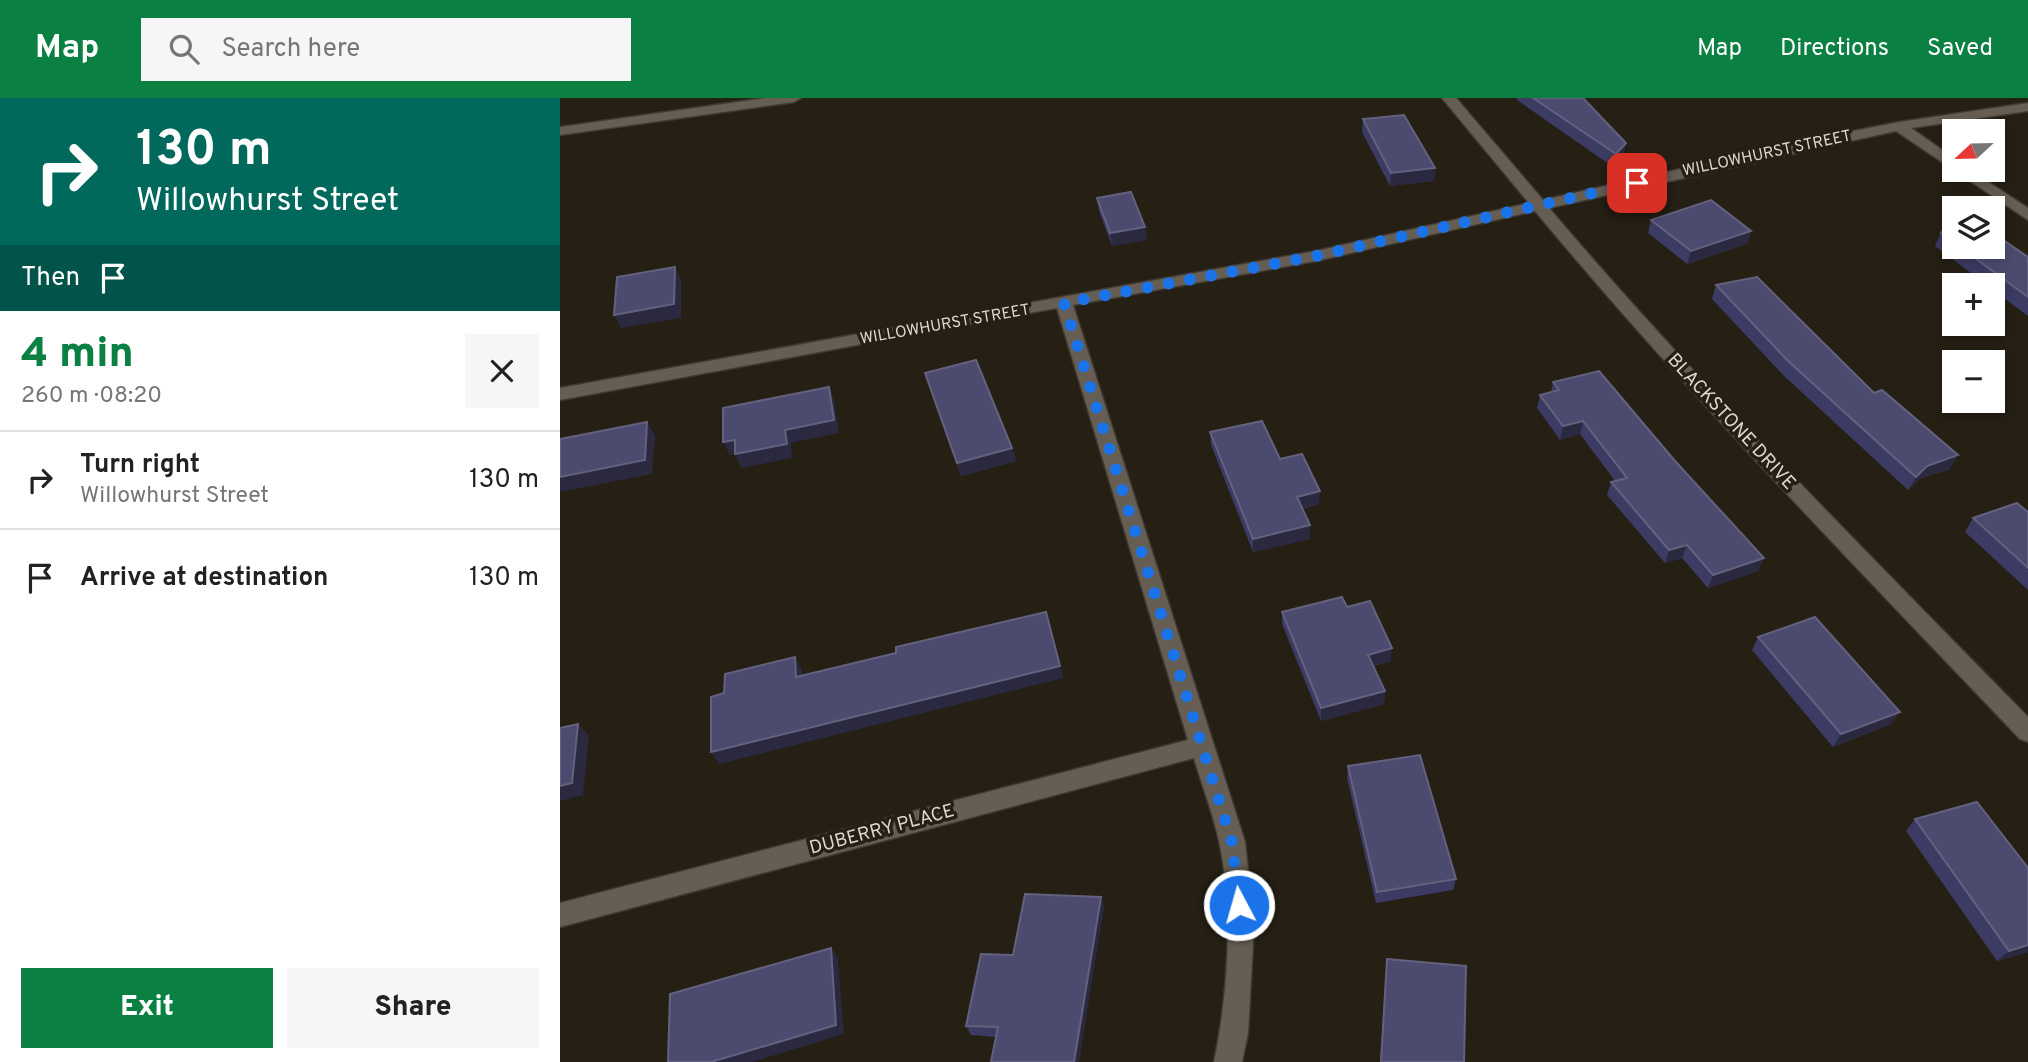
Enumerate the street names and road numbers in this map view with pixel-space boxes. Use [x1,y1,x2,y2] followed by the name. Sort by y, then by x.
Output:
[1681,126,1853,182] street label: WILLOWHURST STREET
[859,300,1031,350] street label: WILLOWHURST STREET
[1662,349,1800,495] street label: BLACKSTONE DRIVE
[807,799,957,861] street label: DUBERRY PLACE

